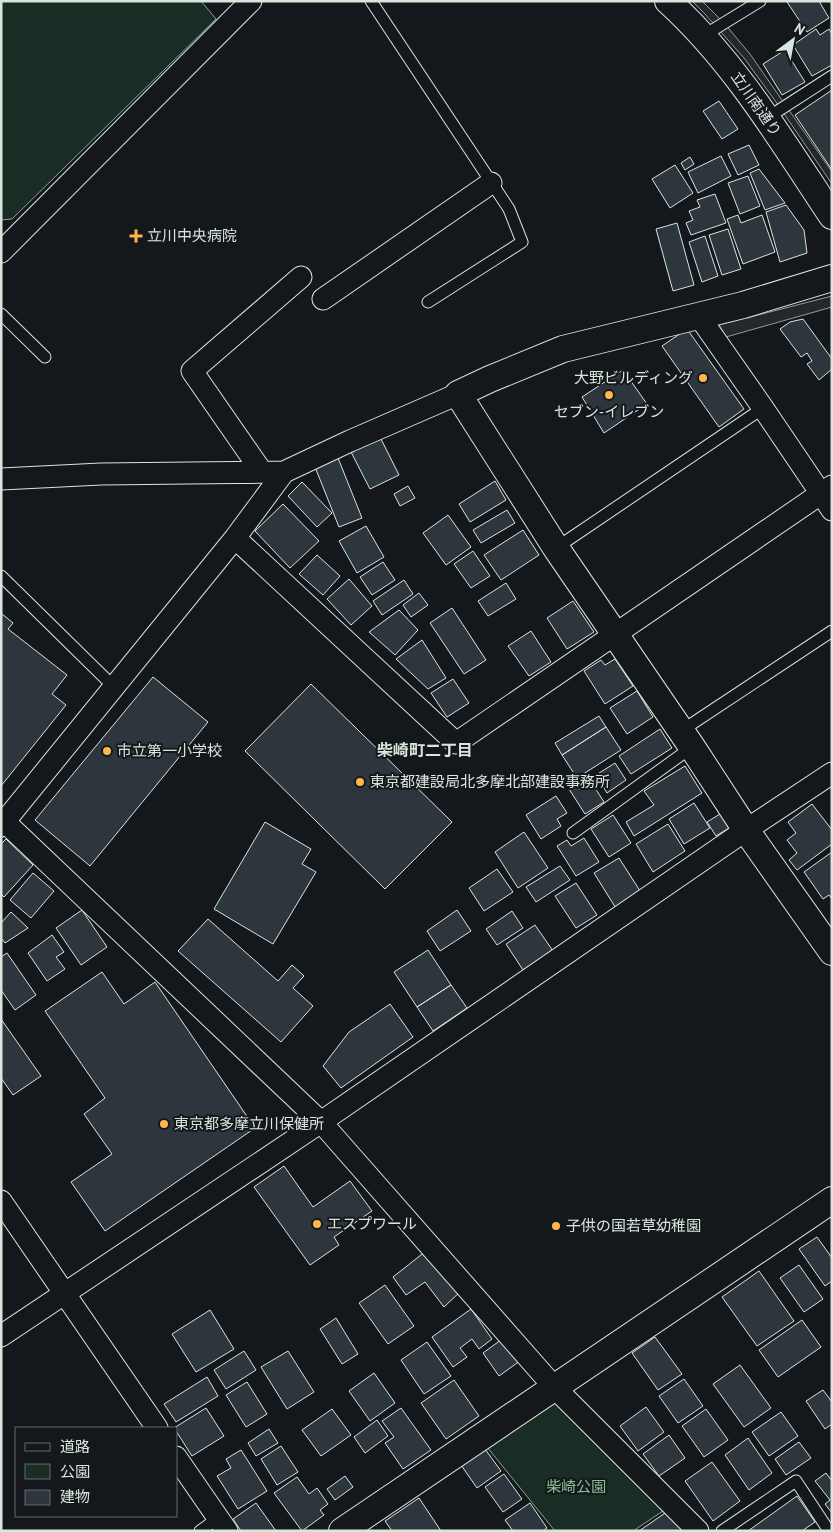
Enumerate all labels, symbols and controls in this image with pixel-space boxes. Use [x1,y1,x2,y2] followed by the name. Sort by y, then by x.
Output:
[768,15,818,65] north arrow
[791,19,809,39] text: N
[727,68,786,140] street label: 立川南通り
[147,226,237,245] place label: 立川中央病院
[129,229,143,243] marker: 立川中央病院
[574,368,693,387] place label: 大野ビルディング
[697,372,709,384] marker: 大野ビルディング
[603,389,615,401] marker: セブン-イレブン
[554,402,664,421] place label: セブン-イレブン
[377,740,473,760] district label: 柴崎町二丁目
[117,741,222,760] place label: 市立第一小学校
[101,745,113,757] marker: 市立第一小学校
[370,772,610,791] place label: 東京都建設局北多摩北部建設事務所
[354,776,366,788] marker: 東京都建設局北多摩北部建設事務所
[174,1114,324,1133] place label: 東京都多摩立川保健所
[158,1118,170,1130] marker: 東京都多摩立川保健所
[327,1214,417,1233] place label: エスプワール
[566,1216,701,1235] place label: 子供の国若草幼稚園
[311,1218,323,1230] marker: エスプワール
[550,1220,562,1232] marker: 子供の国若草幼稚園
[15,1427,178,1517] legend
[60,1437,90,1456] text: 道路
[60,1462,90,1481] text: 公園
[546,1477,606,1496] park label: 柴崎公園
[60,1487,90,1506] text: 建物

